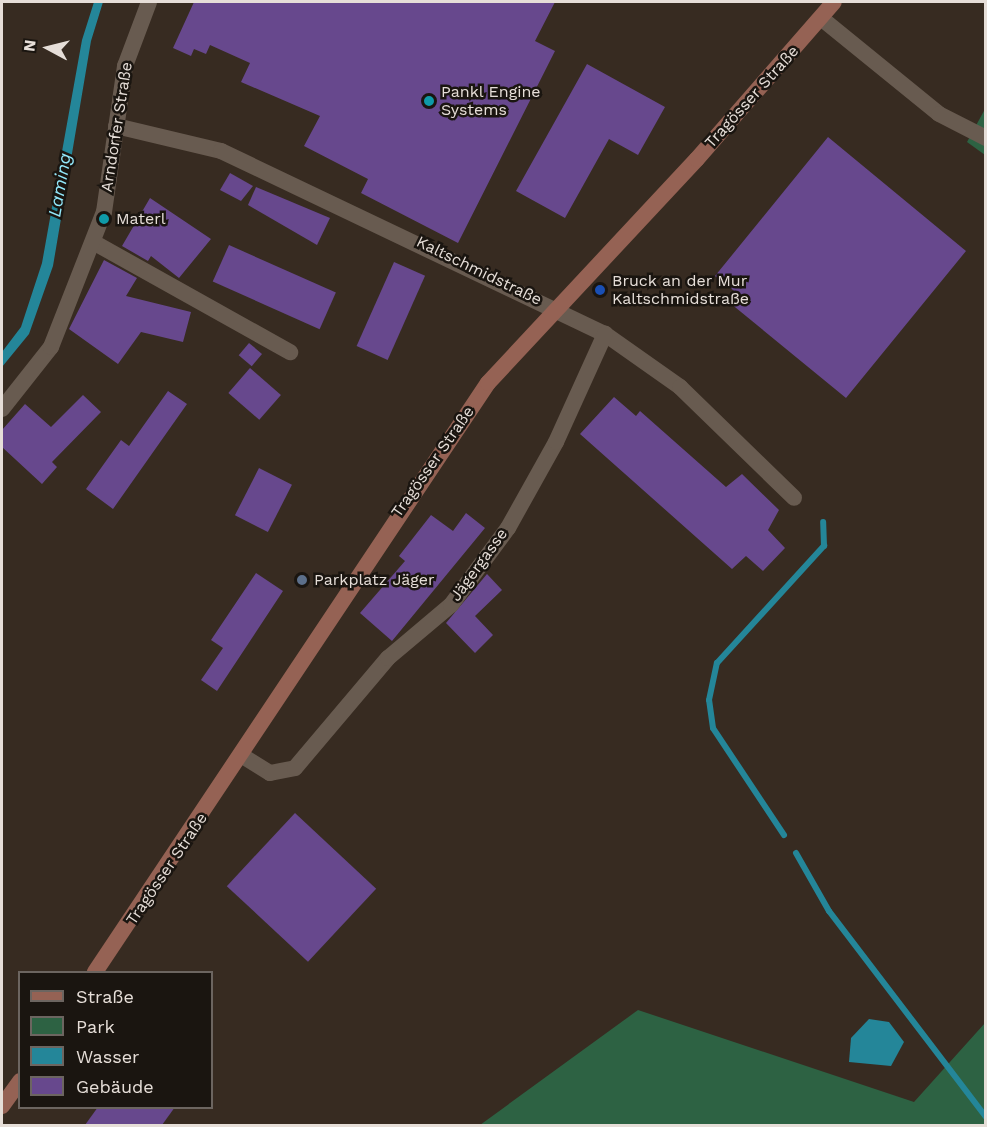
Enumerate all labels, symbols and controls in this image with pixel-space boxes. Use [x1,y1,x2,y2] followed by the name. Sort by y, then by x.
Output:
[18,18,78,78] north arrow
[19,39,40,53] text: N
[701,42,803,152] street label: Tragösser Straße
[97,60,137,194] street label: Arndorfer Straße
[441,82,541,120] place label: Pankl Engine Systems
[422,94,436,108] marker: Pankl Engine Systems
[44,151,76,219] water label: Laming
[116,209,166,229] place label: Materl
[97,212,111,226] marker: Materl
[413,232,545,310] street label: Kaltschmidstraße
[612,271,749,309] place label: Bruck an der Mur Kaltschmidstraße
[593,283,607,297] marker: Bruck an der Mur Kaltschmidstraße
[387,403,479,521] street label: Tragösser Straße
[446,525,512,605] street label: Jägergasse
[314,570,435,590] place label: Parkplatz Jäger
[295,573,309,587] marker: Parkplatz Jäger
[122,809,212,929] street label: Tragösser Straße
[18,971,213,1109] legend
[76,986,134,1007] text: Straße
[76,1016,115,1037] text: Park
[76,1046,139,1067] text: Wasser
[76,1076,154,1097] text: Gebäude

